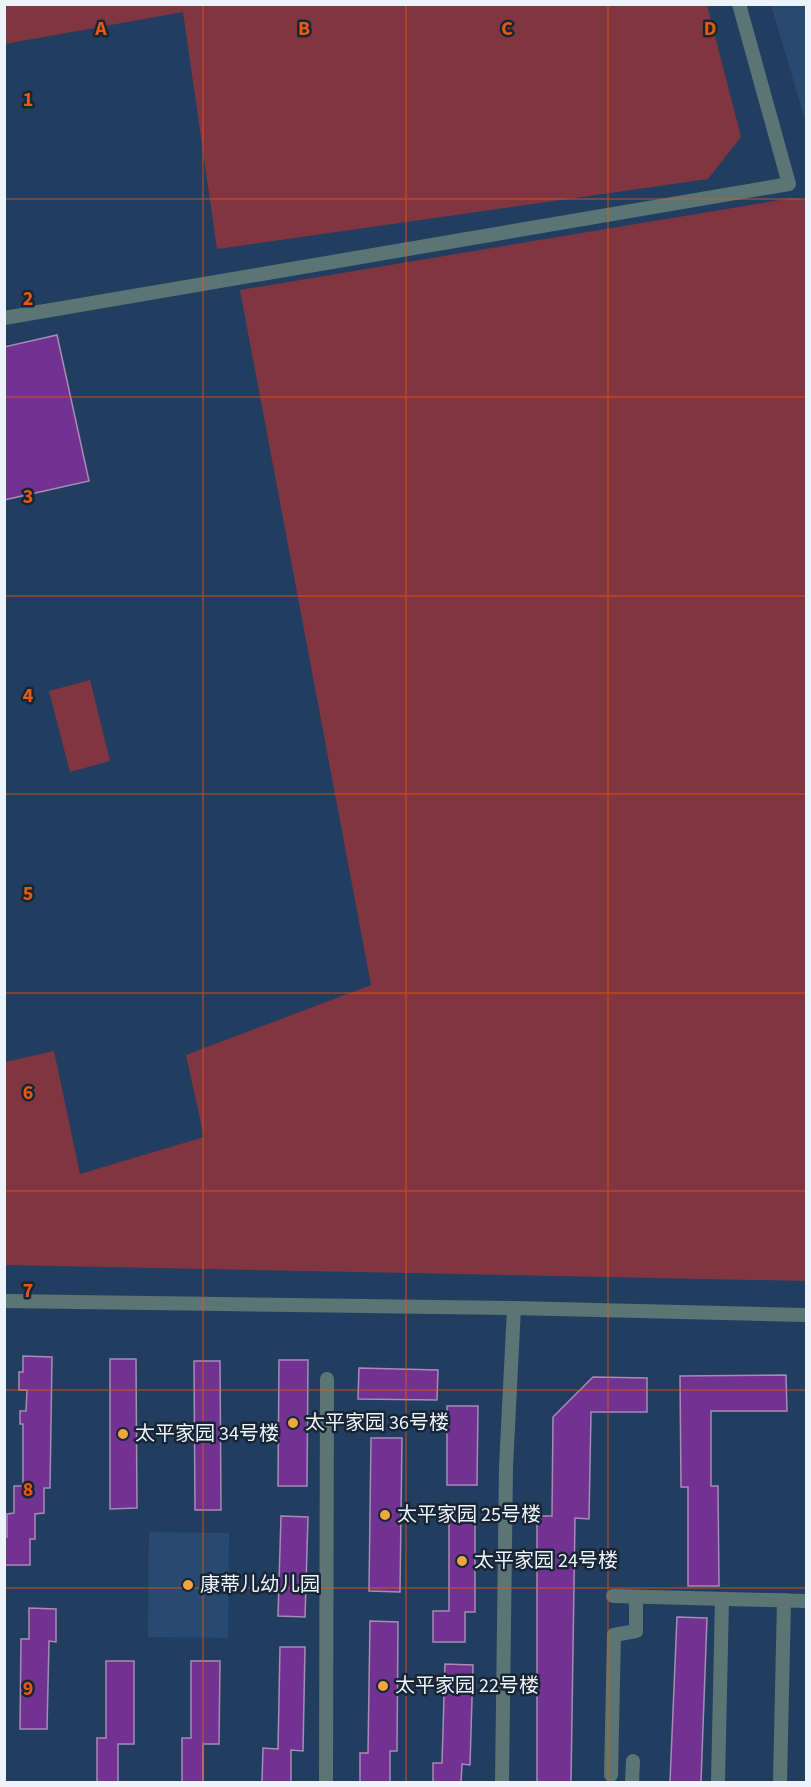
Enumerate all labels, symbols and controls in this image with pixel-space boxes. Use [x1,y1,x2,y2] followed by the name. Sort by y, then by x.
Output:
[94,15,107,43] text: A
[298,15,310,43] text: B
[501,15,513,43] text: C
[704,15,716,43] text: D
[23,86,33,114] text: 1
[23,285,33,313] text: 2
[23,483,33,511] text: 3
[23,682,34,710] text: 4
[23,880,33,908] text: 5
[23,1079,33,1107] text: 6
[23,1277,33,1305] text: 7
[305,1409,449,1437] place label: 太平家园 36号楼
[286,1416,300,1430] marker: 太平家园 36号楼
[135,1420,279,1448] place label: 太平家园 34号楼
[116,1427,130,1441] marker: 太平家园 34号楼
[23,1476,33,1504] text: 8
[397,1501,541,1529] place label: 太平家园 25号楼
[378,1508,392,1522] marker: 太平家园 25号楼
[474,1547,618,1575] place label: 太平家园 24号楼
[455,1554,469,1568] marker: 太平家园 24号楼
[200,1571,320,1599] place label: 康蒂儿幼儿园
[181,1578,195,1592] marker: 康蒂儿幼儿园
[395,1672,539,1700] place label: 太平家园 22号楼
[23,1675,33,1703] text: 9
[376,1679,390,1693] marker: 太平家园 22号楼

